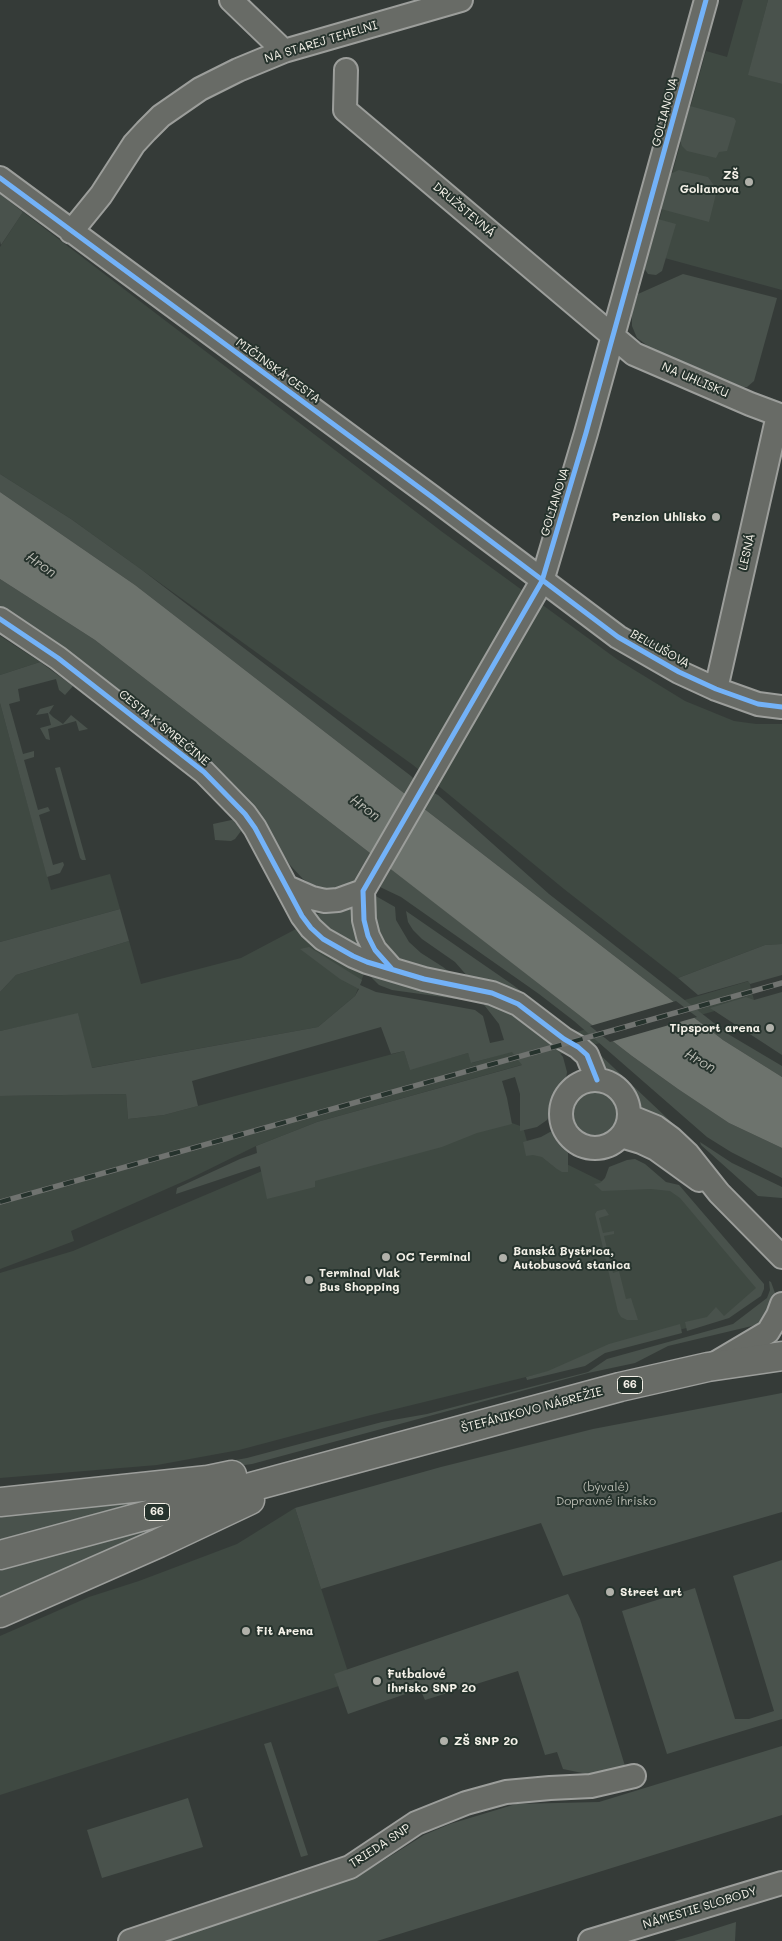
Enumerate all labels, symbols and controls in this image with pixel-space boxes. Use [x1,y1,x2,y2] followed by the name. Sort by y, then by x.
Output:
[263,18,379,66] street label: NA STAREJ TEHELNI
[649,76,681,148] street label: GOLIANOVA
[680,168,739,196] place label: ZŠ Golianova
[743,176,755,188] marker: ZŠ Golianova
[430,180,498,240] street label: DRUŽSTEVNÁ
[233,336,323,406] street label: MIČINSKÁ CESTA
[659,359,731,401] street label: NA UHLISKU
[538,466,572,538] street label: GOLIANOVA
[612,510,706,524] place label: Penzion Uhlisko
[710,511,722,523] marker: Penzion Uhlisko
[736,532,758,572] street label: LESNÁ
[23,549,59,581] water label: Hron
[628,627,692,671] street label: BELLUŠOVA
[116,687,212,769] street label: CESTA K SMREČINE
[347,791,383,825] water label: Hron
[669,1021,760,1035] place label: Tipsport arena
[764,1022,776,1034] marker: Tipsport arena
[681,1045,719,1077] water label: Hron
[513,1244,631,1272] place label: Banská Bystrica, Autobusová stanica
[396,1250,471,1264] place label: OC Terminal
[380,1251,392,1263] marker: OC Terminal
[497,1252,509,1264] marker: Banská Bystrica, Autobusová stanica
[319,1266,400,1294] place label: Terminal Vlak Bus Shopping
[303,1274,315,1286] marker: Terminal Vlak Bus Shopping
[618,1376,642,1394] road number: 66
[460,1384,604,1436] street label: ŠTEFÁNIKOVO NÁBREŽIE
[556,1480,656,1508] park label: (bývalé) Dopravné ihrisko
[144,1504,170,1520] road number: 66
[620,1585,682,1599] place label: Street art
[604,1586,616,1598] marker: Street art
[256,1624,313,1638] place label: Fit Arena
[240,1625,252,1637] marker: Fit Arena
[387,1667,476,1695] place label: Futbalové ihrisko SNP 20
[371,1675,383,1687] marker: Futbalové ihrisko SNP 20
[454,1734,518,1748] place label: ZŠ SNP 20
[438,1735,450,1747] marker: ZŠ SNP 20
[347,1821,413,1871] street label: TRIEDA SNP
[641,1884,759,1932] street label: NÁMESTIE SLOBODY

